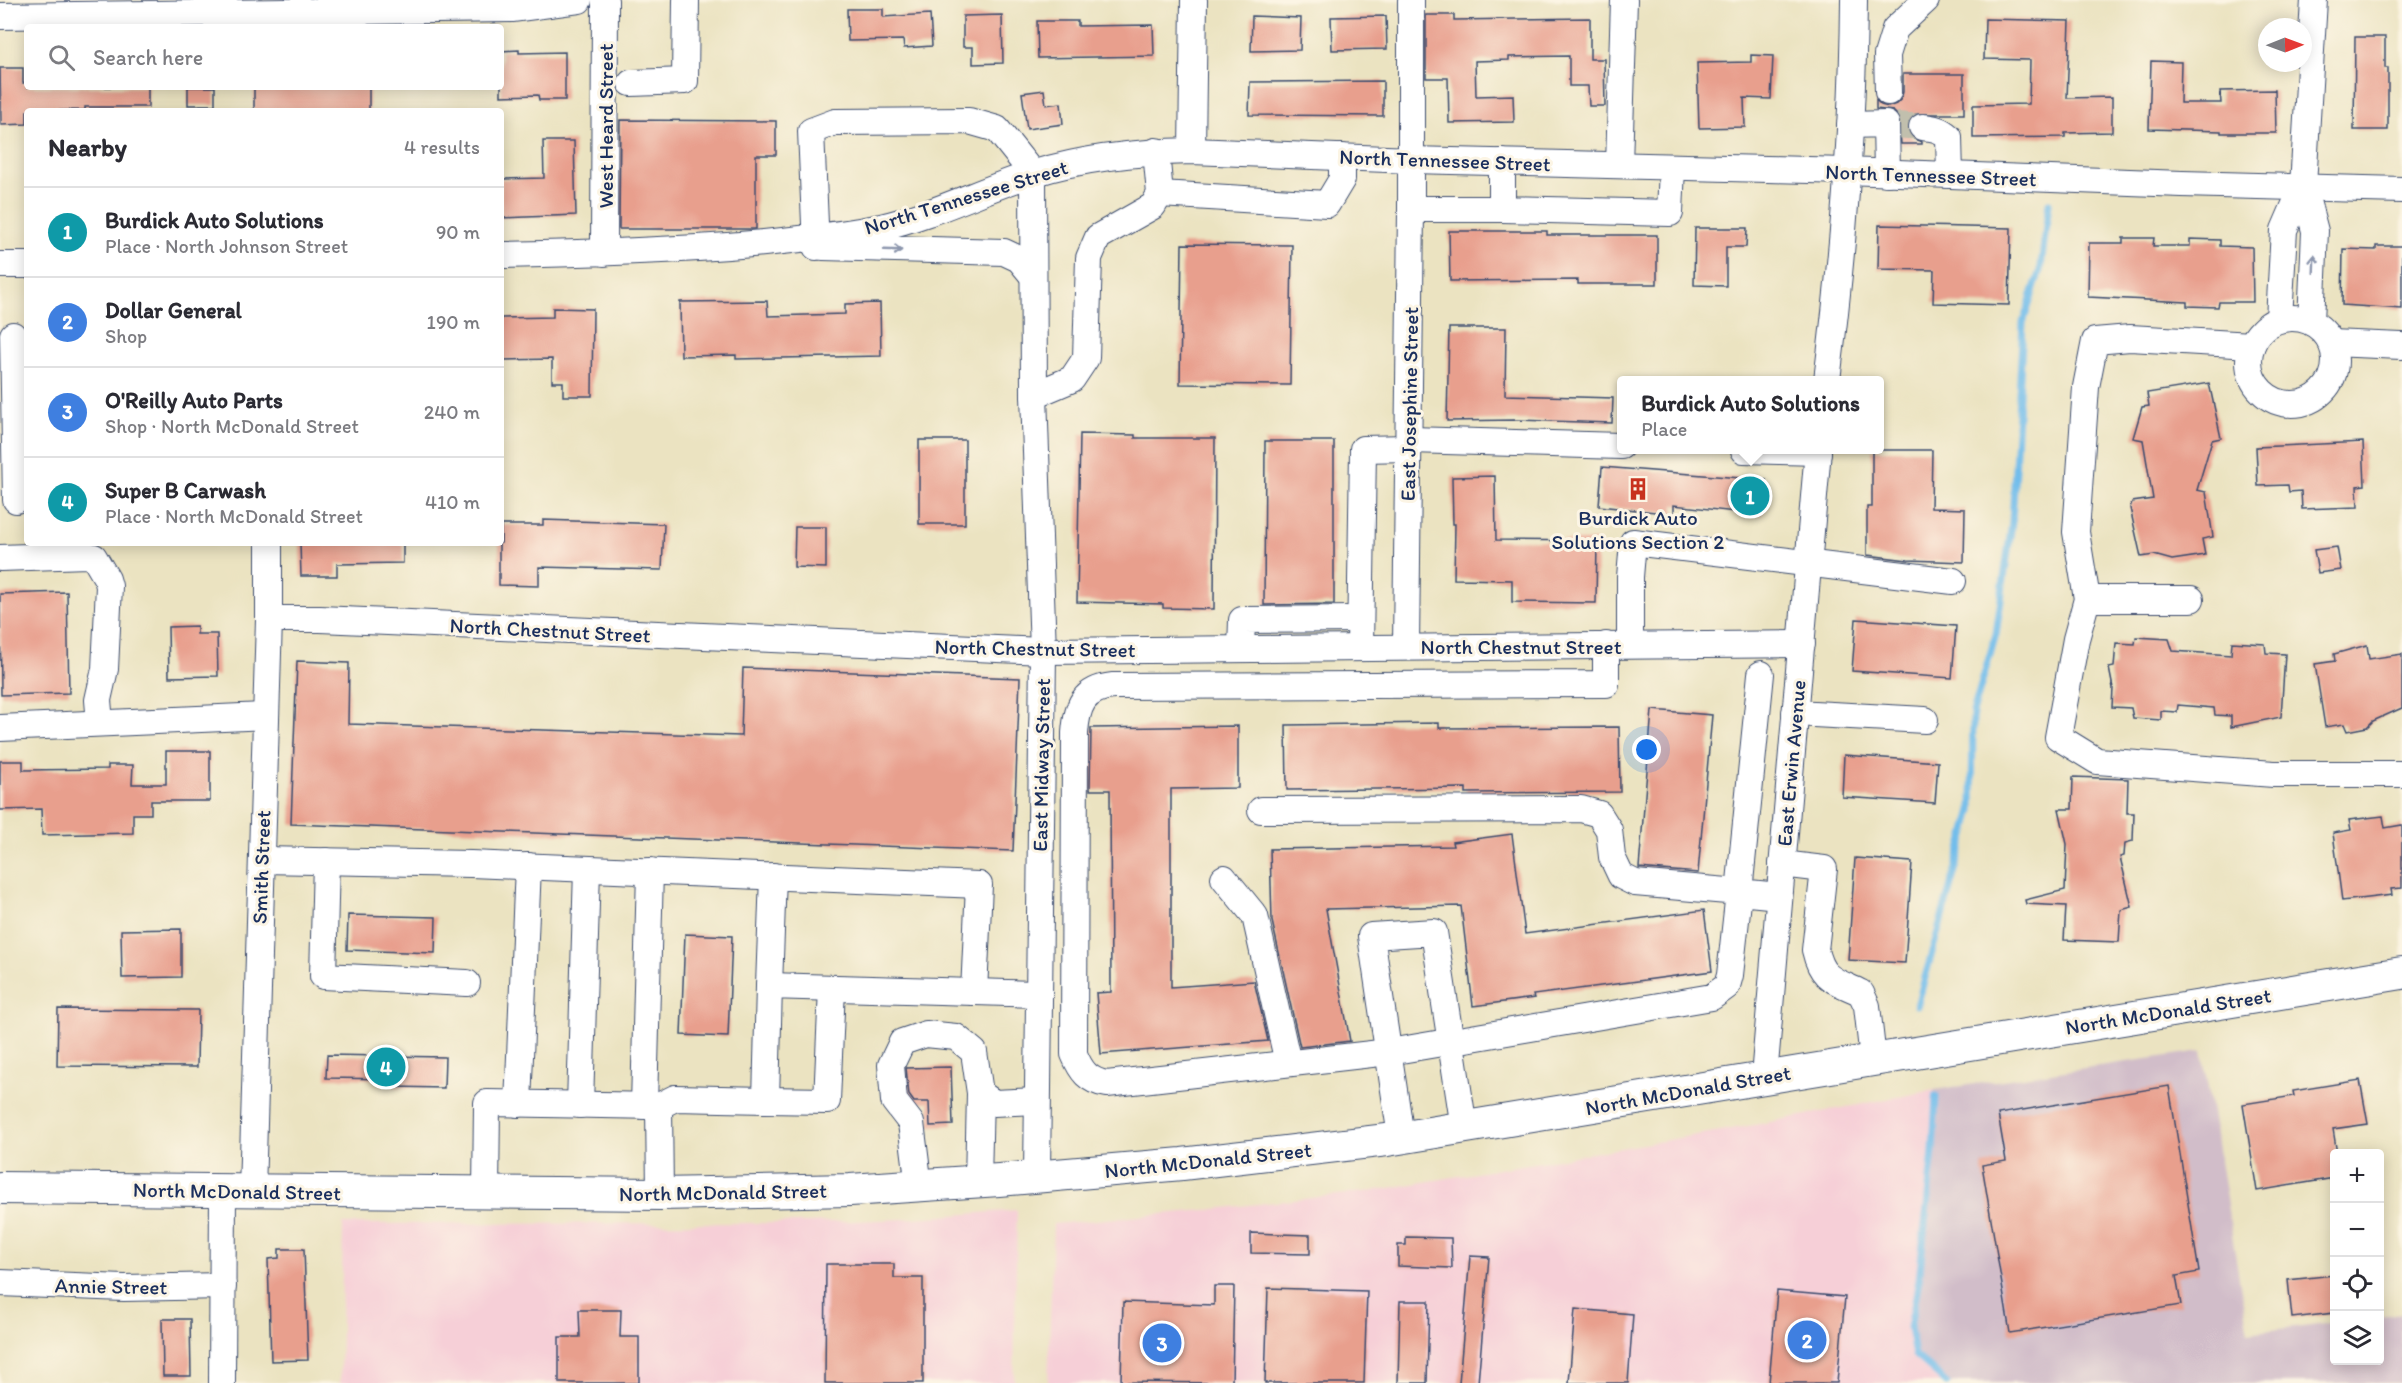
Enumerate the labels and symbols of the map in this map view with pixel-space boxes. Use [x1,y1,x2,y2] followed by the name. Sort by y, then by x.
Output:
[2258,18,2312,72] north arrow
[593,43,618,209] street label: West Heard Street
[1339,144,1551,176] street label: North Tennessee Street
[861,154,1071,240] street label: North Tennessee Street
[1825,159,2037,191] street label: North Tennessee Street
[883,245,903,256] one-way arrow
[2308,254,2319,274] one-way arrow
[1395,306,1423,501] street label: East Josephine Street
[1730,474,1770,518] pin: 1
[1625,476,1651,502] building icon: Burdick Auto Solutions Section 2
[1552,505,1724,554] place label: Burdick Auto Solutions Section 2
[449,612,651,648] street label: North Chestnut Street
[934,634,1136,662] street label: North Chestnut Street
[1420,634,1622,659] street label: North Chestnut Street
[1027,678,1055,852] street label: East Midway Street
[1771,679,1811,847] street label: East Erwin Avenue
[1632,735,1661,764] your location
[247,809,275,924] street label: Smith Street
[2063,982,2273,1040] street label: North McDonald Street
[366,1044,406,1090] pin: 4
[1583,1060,1793,1120] street label: North McDonald Street
[1103,1137,1313,1183] street label: North McDonald Street
[133,1177,341,1205] street label: North McDonald Street
[619,1178,827,1206] street label: North McDonald Street
[54,1273,168,1299] street label: Annie Street
[1788,1318,1826,1362] pin: 2
[1142,1320,1182,1366] pin: 3

